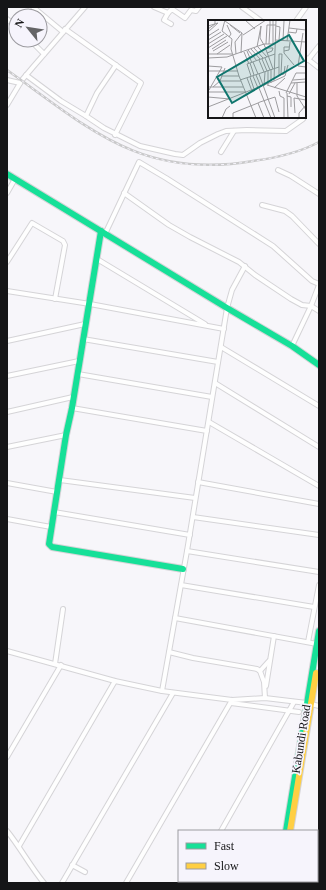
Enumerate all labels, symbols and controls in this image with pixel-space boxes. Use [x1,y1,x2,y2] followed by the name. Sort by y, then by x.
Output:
[8,8,48,48] north arrow
[12,17,27,29] text: N
[208,20,306,118] inset map
[289,704,313,774] street label: Kabundi Road
[178,830,318,882] legend
[214,839,235,853] text: Fast
[214,859,239,873] text: Slow

